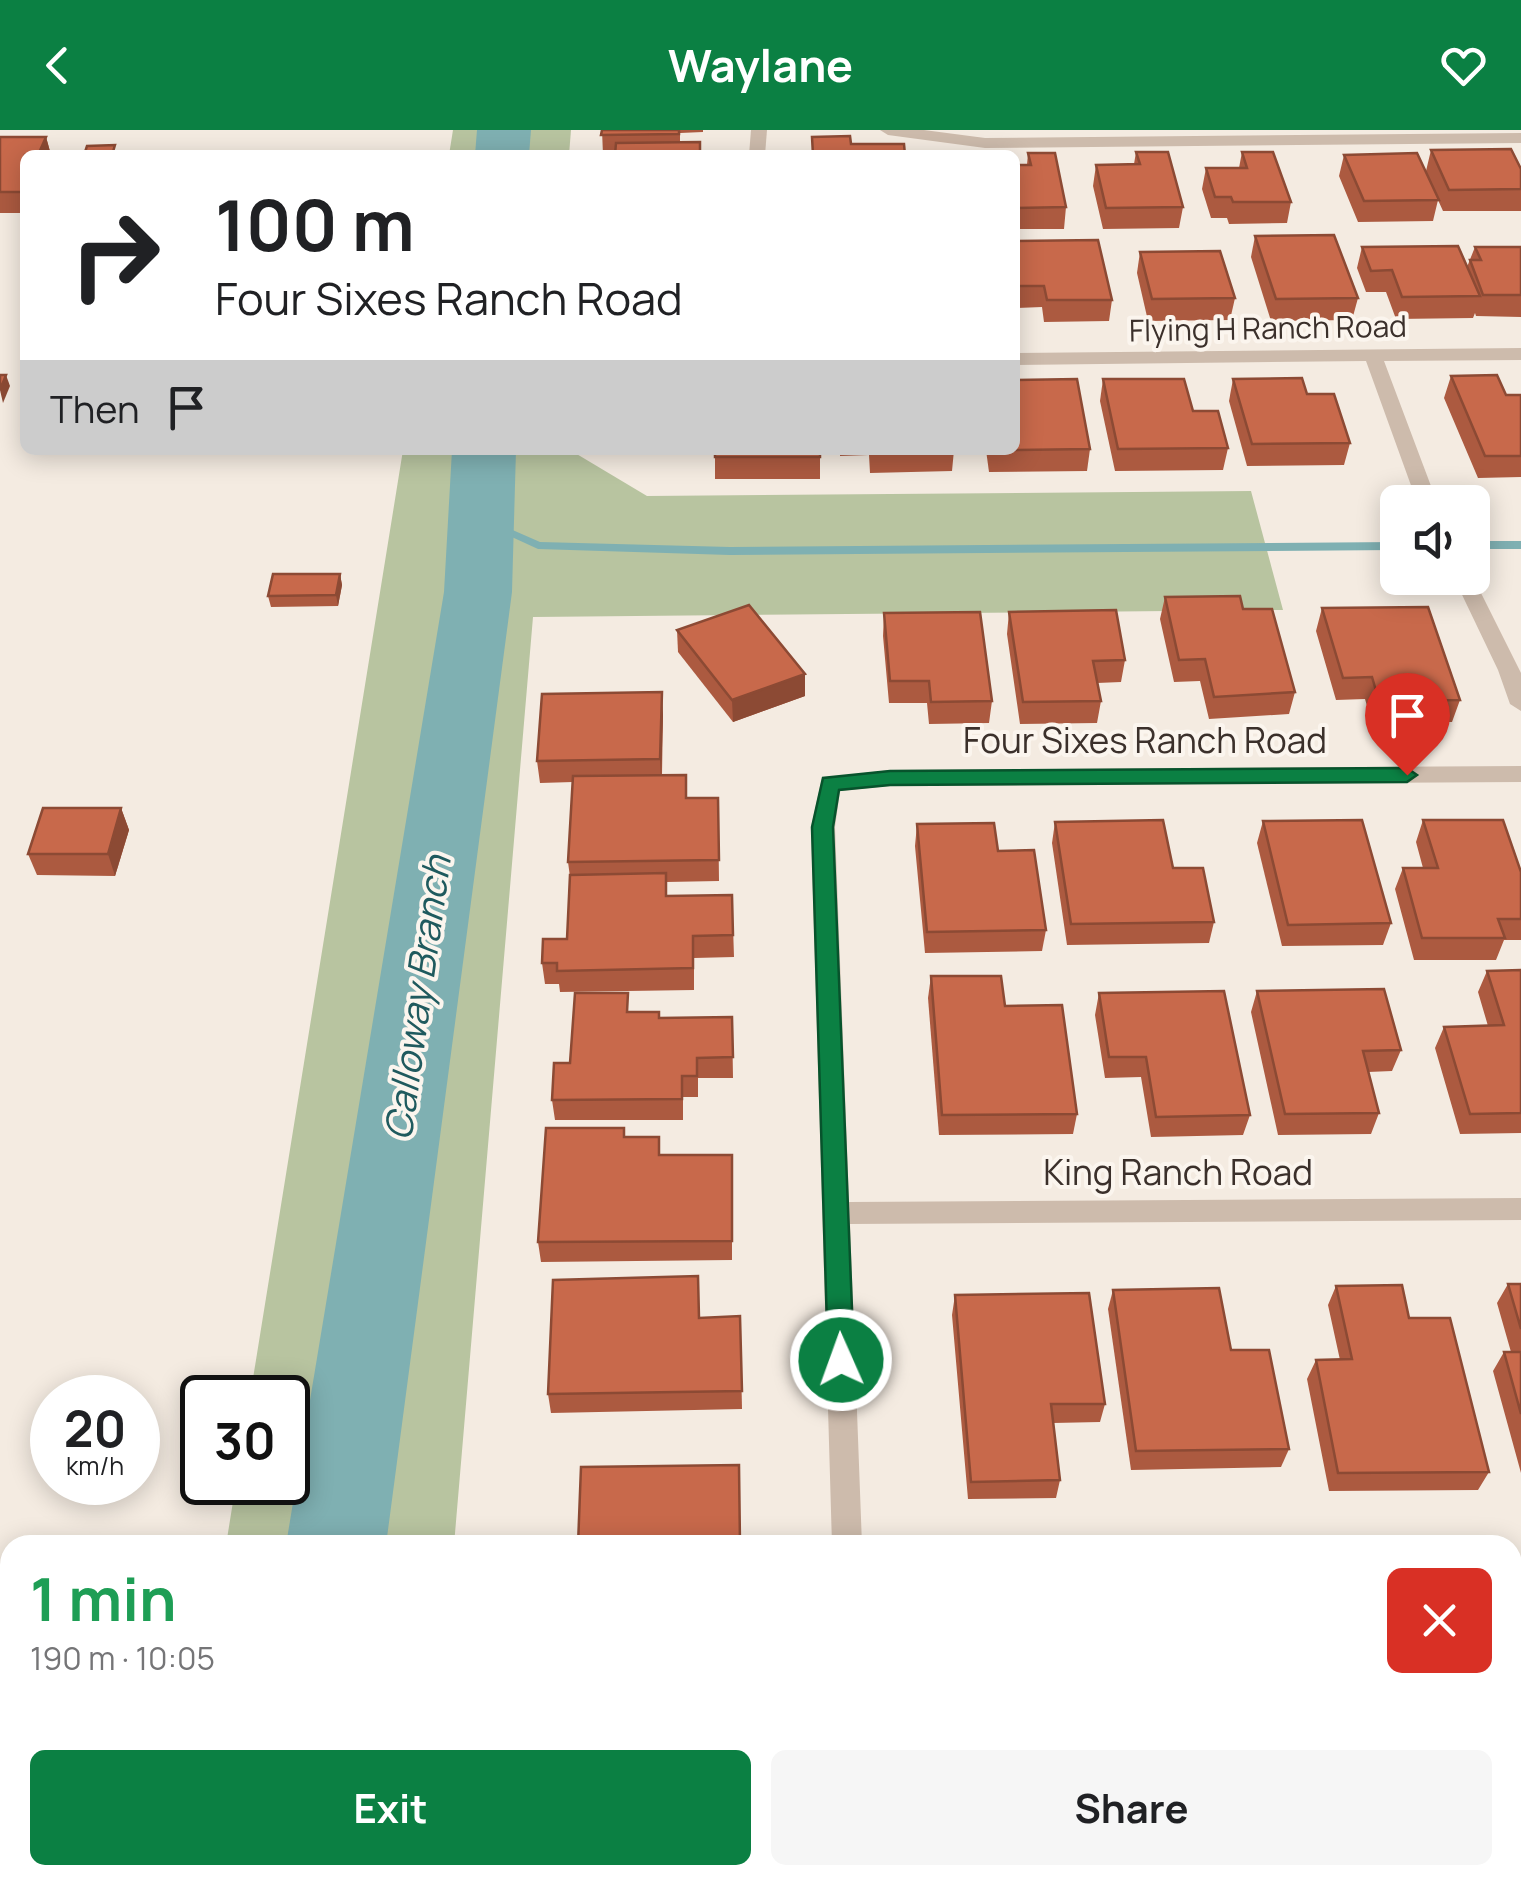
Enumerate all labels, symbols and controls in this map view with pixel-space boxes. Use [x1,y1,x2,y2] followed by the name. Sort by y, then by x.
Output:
[668,34,853,96] text: Waylane
[30,38,85,93] icon: back
[1436,38,1491,93] icon: heart
[215,176,415,272] text: 100 m
[50,190,180,320] icon: right
[215,267,683,329] text: Four Sixes Ranch Road
[1129,305,1407,350] street label: Flying H Ranch Road
[159,380,214,435] icon: arrive
[50,382,139,434] text: Then
[1380,485,1490,595] map controls
[1380,485,1490,595] button: sound
[1365,673,1450,776] pin
[1380,688,1435,743] icon: arrive
[963,716,1327,764] street label: Four Sixes Ranch Road
[370,851,462,1143] water label: Calloway Branch
[1043,1148,1313,1196] street label: King Ranch Road
[789,1308,893,1412] position arrow
[180,1375,310,1505] speed limit sign: 30
[64,1394,126,1462] text: 20
[66,1448,124,1483] text: km/h
[30,1557,177,1639] text: 1 min
[1387,1568,1492,1673] button: close
[30,1636,215,1680] text: 190 m · 10:05
[30,1750,751,1865] button: Exit
[771,1750,1492,1865] button: Share

